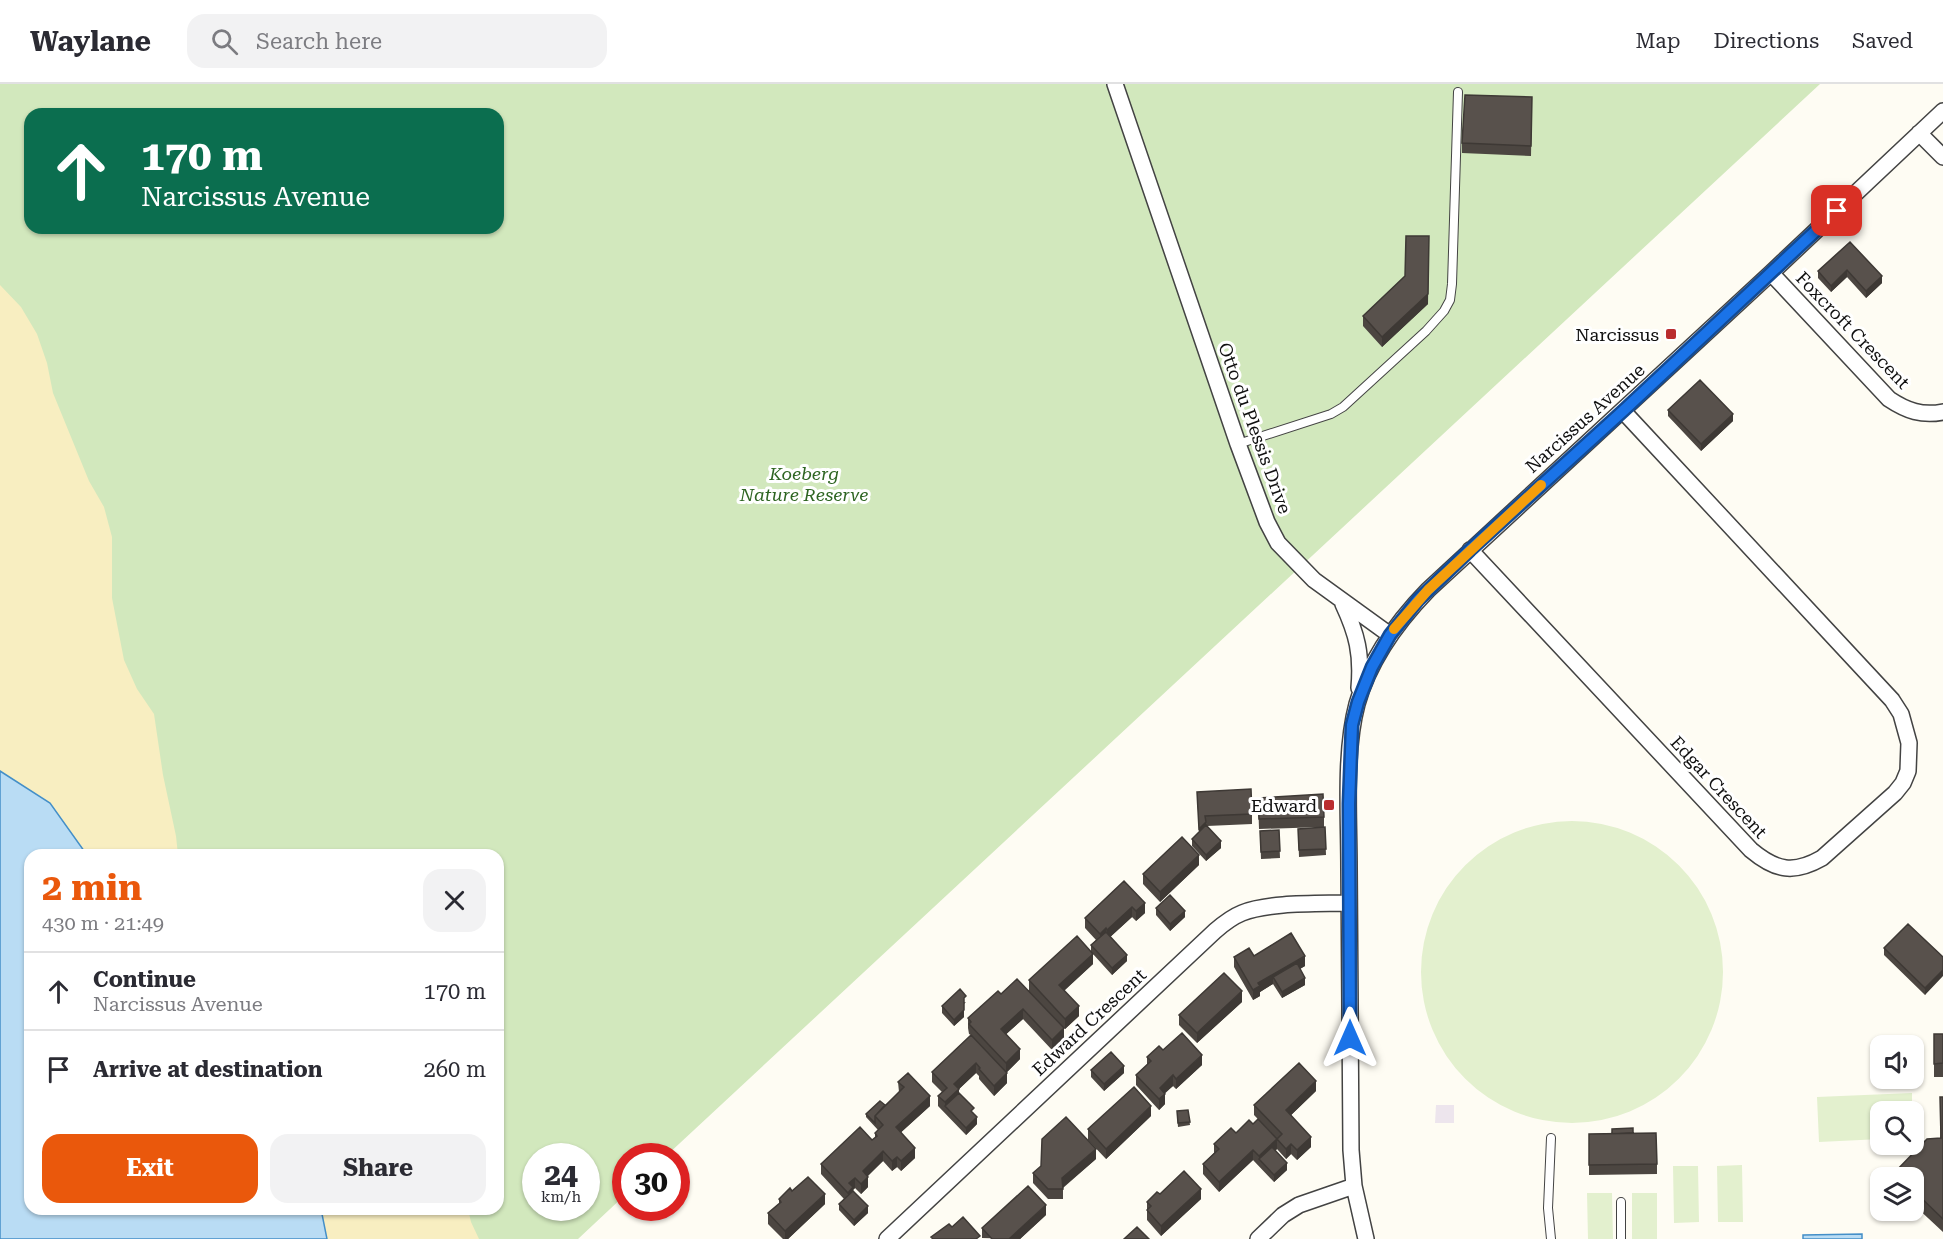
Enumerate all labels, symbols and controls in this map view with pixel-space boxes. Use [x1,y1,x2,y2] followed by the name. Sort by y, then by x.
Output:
[187,14,607,68] search box
[30,25,151,58] text: Waylane
[208,25,241,58] icon: search
[256,29,382,54] text: Search here
[1636,29,1680,53] text: Map
[1713,29,1819,53] text: Directions
[1852,29,1913,53] text: Saved
[141,131,263,180] text: 170 m
[42,132,120,210] icon: ahead
[141,181,370,213] text: Narcissus Avenue
[1811,185,1862,236] pin
[1820,194,1853,227] icon: arrive
[1792,267,1914,393] street label: Foxcroft Crescent
[1575,324,1659,345] place label: Narcissus
[1664,327,1678,341] marker: Narcissus
[1214,340,1296,517] street label: Otto du Plessis Drive
[1521,359,1649,477] street label: Narcissus Avenue
[739,463,868,505] park label: Koeberg Nature Reserve
[1666,732,1772,843] street label: Edgar Crescent
[1251,795,1317,816] place label: Edward
[1322,798,1336,812] marker: Edward
[42,867,142,909] text: 2 min
[423,869,486,932] button: close
[42,911,164,935] text: 430 m · 21:49
[1028,964,1150,1080] street label: Edward Crescent
[93,967,196,992] text: Continue
[42,975,75,1008] icon: ahead
[423,979,486,1004] text: 170 m
[93,992,263,1016] text: Narcissus Avenue
[1318,1006,1382,1070] position arrow
[1870,1035,1924,1221] map controls
[1870,1035,1924,1089] button: sound
[42,1053,75,1086] icon: arrive
[93,1057,322,1082] text: Arrive at destination
[423,1057,486,1082] text: 260 m
[1870,1101,1924,1155] button: search
[42,1134,258,1203] button: Exit
[270,1134,486,1203] button: Share
[612,1143,690,1221] speed limit sign: 30
[544,1157,578,1192] text: 24
[1870,1167,1924,1221] button: layers
[541,1188,581,1206] text: km/h

